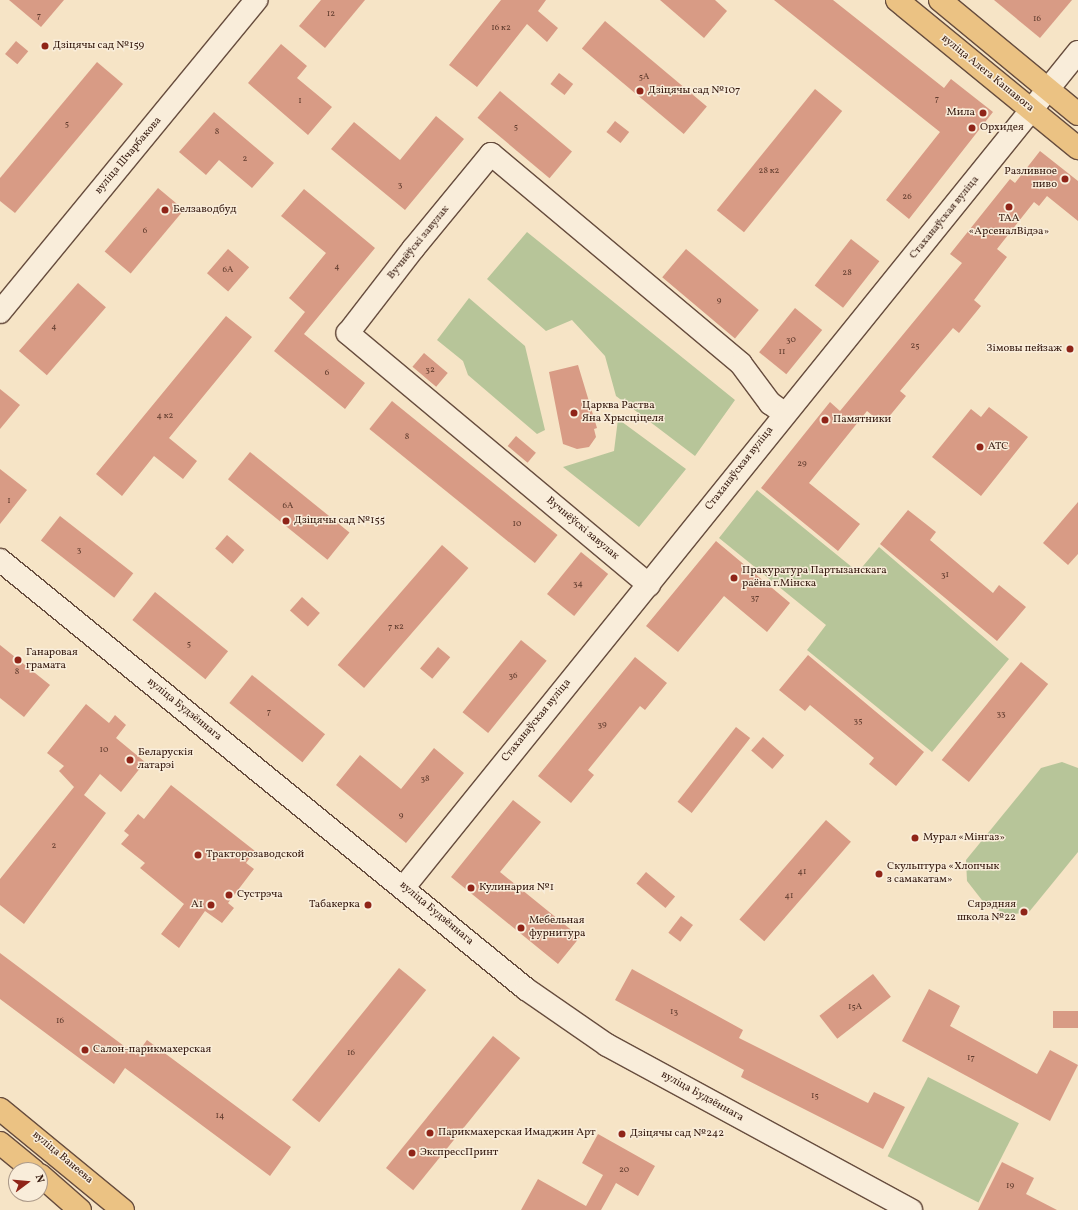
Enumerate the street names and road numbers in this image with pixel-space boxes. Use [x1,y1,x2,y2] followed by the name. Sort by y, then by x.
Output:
[938,33,1036,115] street label: вуліца Алега Кашавога
[93,115,165,197] street label: вуліца Шчарбакова
[907,174,983,262] street label: Стаханаўская вуліца
[385,203,453,283] street label: Вучнёўскі завулак
[703,424,777,514] street label: Стаханаўская вуліца
[543,495,621,563] street label: Вучнёўскі завулак
[144,676,224,744] street label: вуліца Будзённага
[499,677,575,765] street label: Стаханаўская вуліца
[396,879,476,949] street label: вуліца Будзённага
[658,1069,746,1125] street label: вуліца Будзённага
[29,1129,95,1187] street label: вуліца Ванеева

